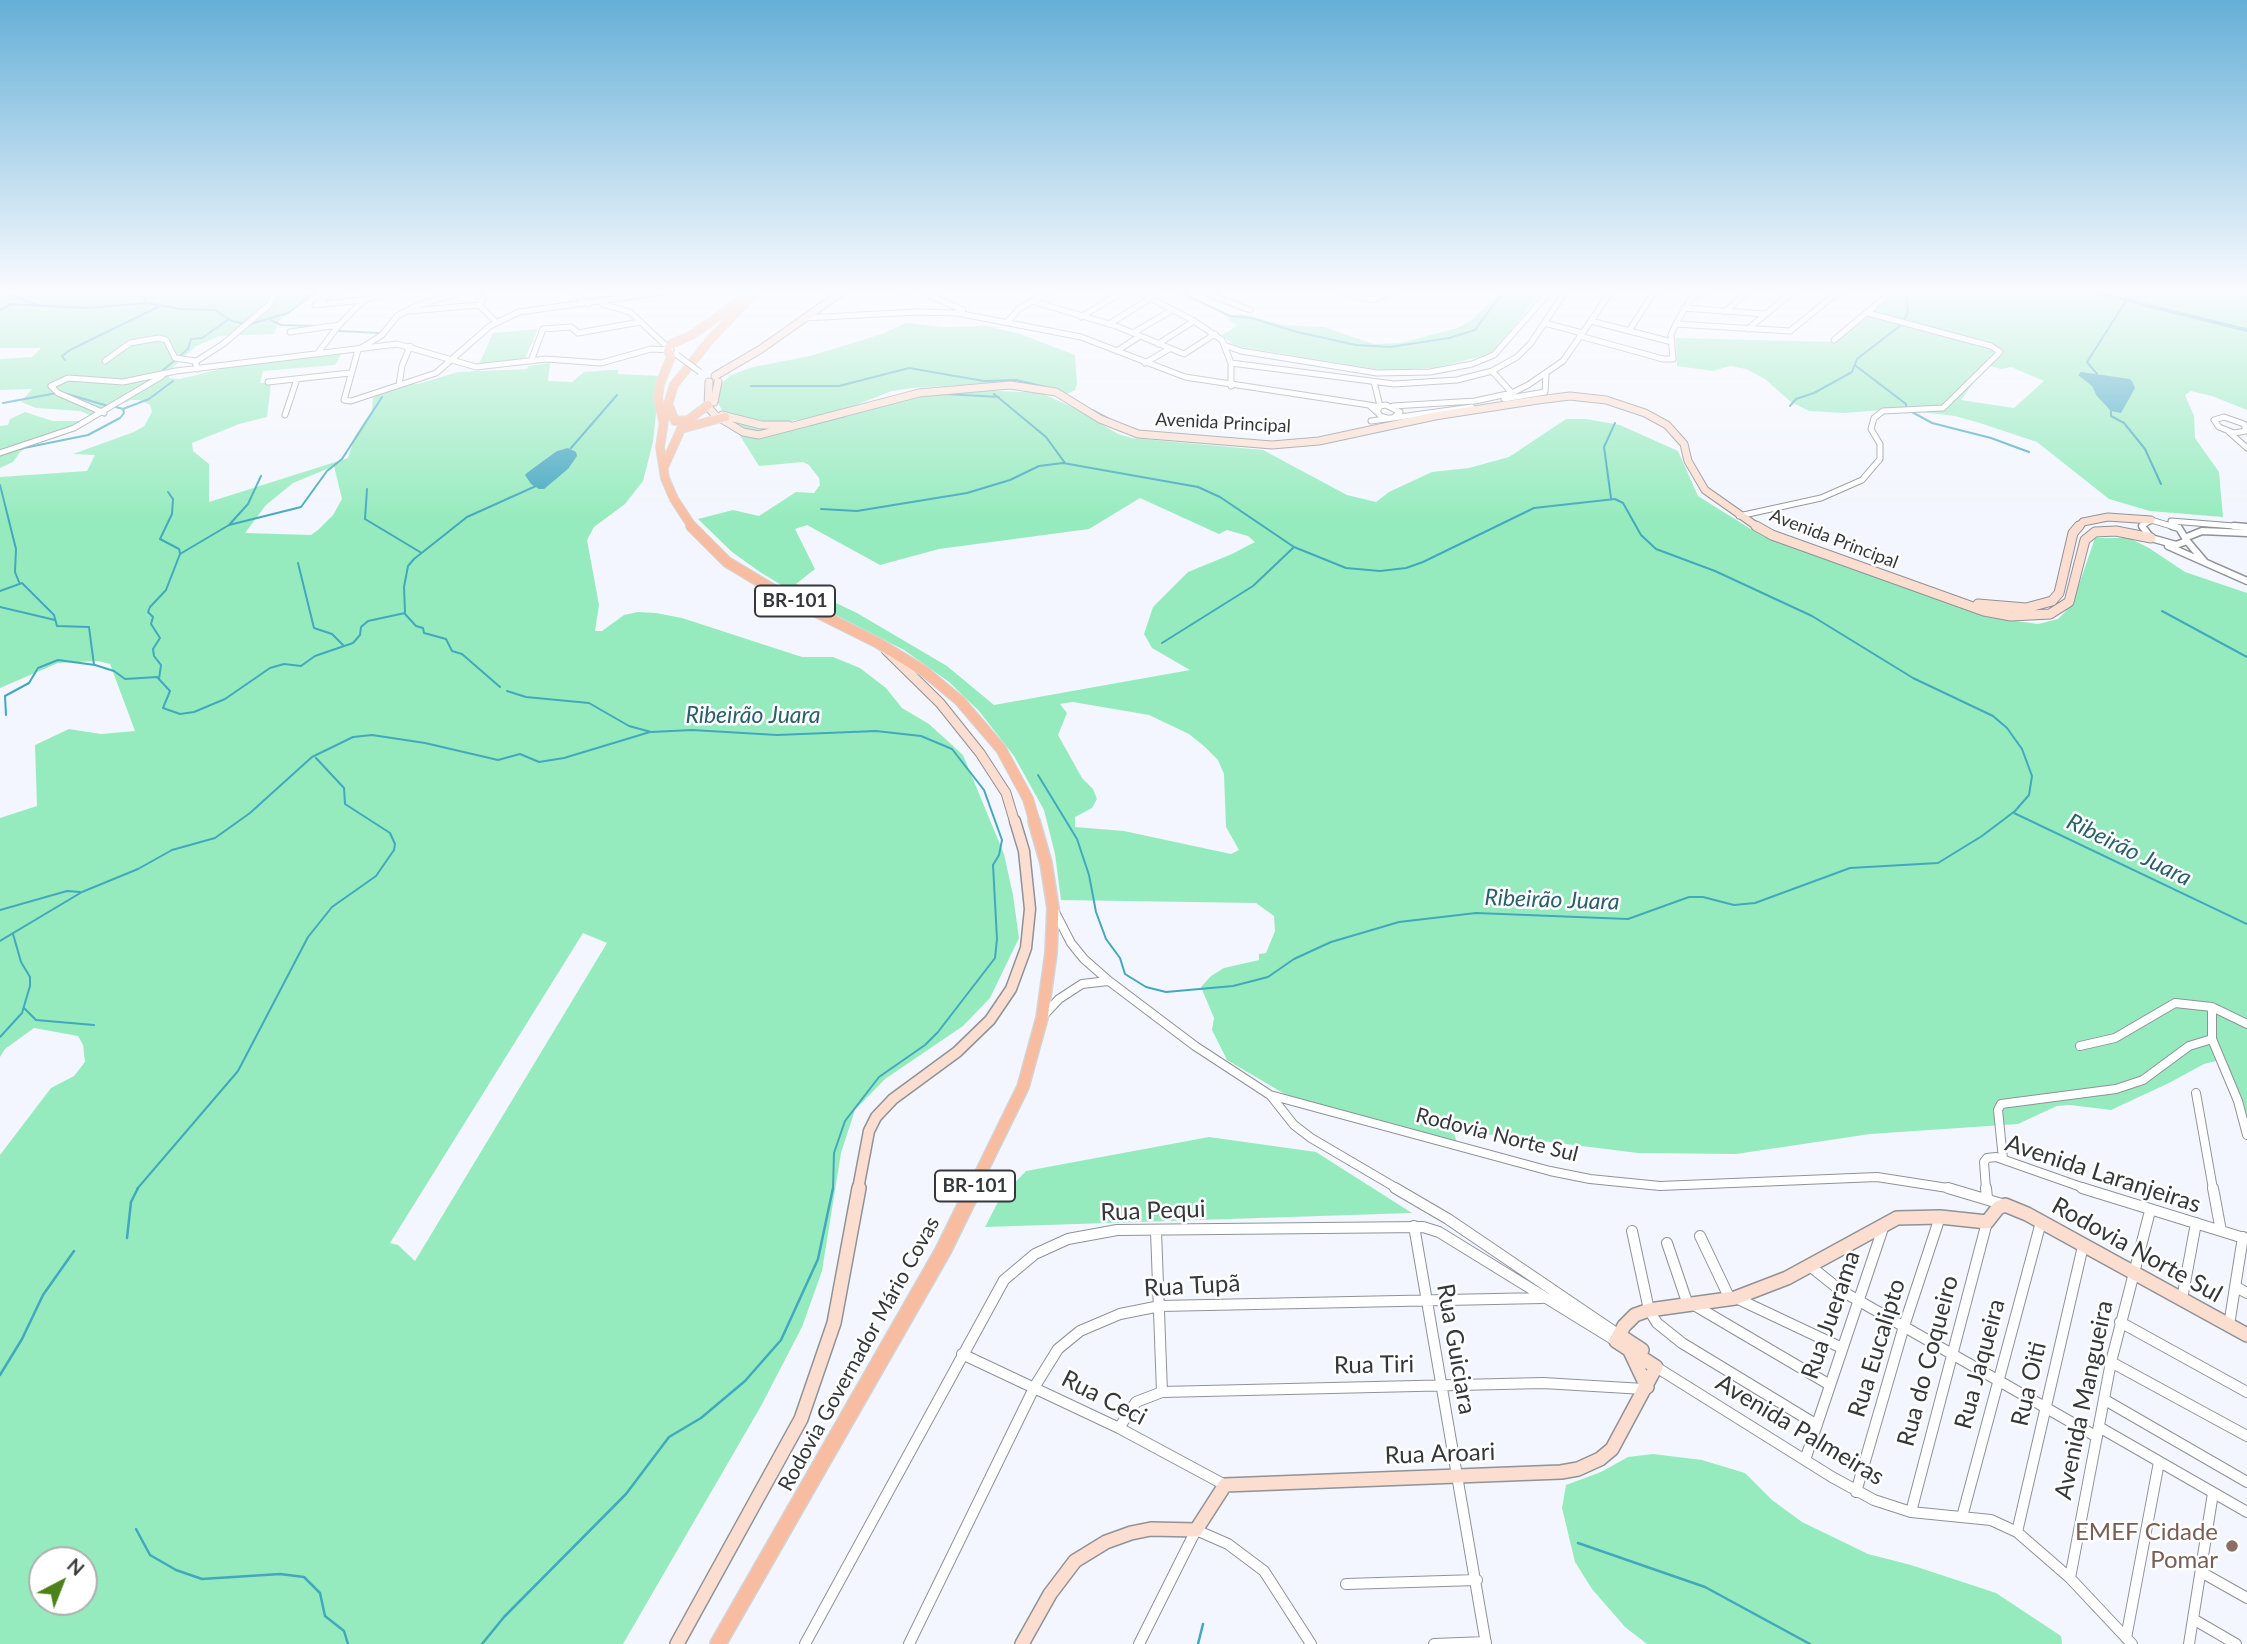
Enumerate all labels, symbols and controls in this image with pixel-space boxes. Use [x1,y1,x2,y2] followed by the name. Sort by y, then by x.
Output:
[1155,409,1291,437] street label: Avenida Principal
[1767,505,1901,573] street label: Avenida Principal
[755,586,835,616] road number: BR-101
[685,702,821,730] water label: Ribeirão Juara
[2062,808,2196,892] water label: Ribeirão Juara
[1484,884,1620,916] water label: Ribeirão Juara
[1413,1103,1581,1167] street label: Rodovia Norte Sul
[2002,1129,2204,1219] street label: Avenida Laranjeiras
[935,1170,1015,1202] road number: BR-101
[2047,1191,2227,1309] street label: Rodovia Norte Sul
[1100,1195,1206,1227] street label: Rua Pequi
[773,1213,945,1495] street label: Rodovia Governador Mário Covas
[1796,1247,1866,1383] street label: Rua Juerama
[1143,1269,1241,1303] street label: Rua Tupã
[1891,1272,1965,1450] street label: Rua do Coqueiro
[1842,1275,1912,1421] street label: Rua Eucalipto
[1430,1281,1482,1417] street label: Rua Guiciara
[1949,1296,2011,1432] street label: Rua Jaqueira
[2049,1298,2119,1502] street label: Avenida Mangueira
[2005,1339,2053,1429] street label: Rua Oiti
[1334,1350,1414,1380] street label: Rua Tiri
[1057,1364,1151,1432] street label: Rua Ceci
[1711,1368,1889,1492] street label: Avenida Palmeiras
[1384,1438,1496,1470] street label: Rua Aroari
[2075,1518,2218,1574] place label: EMEF Cidade Pomar
[2224,1538,2240,1554] marker: EMEF Cidade Pomar
[28,1546,98,1616] north arrow
[63,1553,89,1580] text: N

